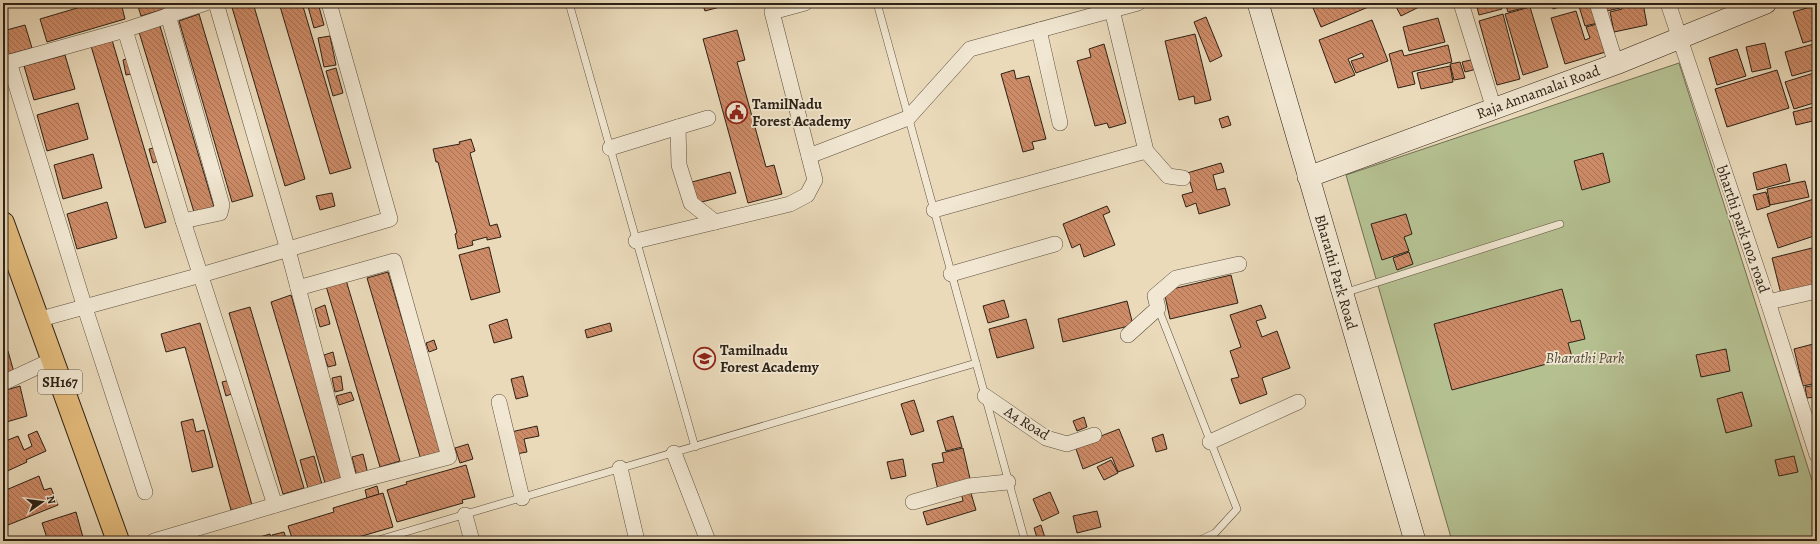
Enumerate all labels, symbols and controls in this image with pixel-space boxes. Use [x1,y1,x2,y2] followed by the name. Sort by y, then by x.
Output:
[1473,60,1603,124] street label: Raja Annamalai Road
[752,94,852,131] place label: TamilNadu Forest Academy
[724,100,750,126] public building icon: TamilNadu Forest Academy
[1712,163,1774,296] street label: bharthi park no2 road
[1310,212,1362,333] street label: Bharathi Park Road
[720,340,820,377] place label: Tamilnadu Forest Academy
[691,346,717,372] school or university icon: Tamilnadu Forest Academy
[1546,348,1625,368] park label: Bharathi Park
[38,370,82,394] road number: SH167
[1000,401,1054,445] street label: A4 Road
[22,482,62,522] north arrow
[43,494,59,505] text: N

